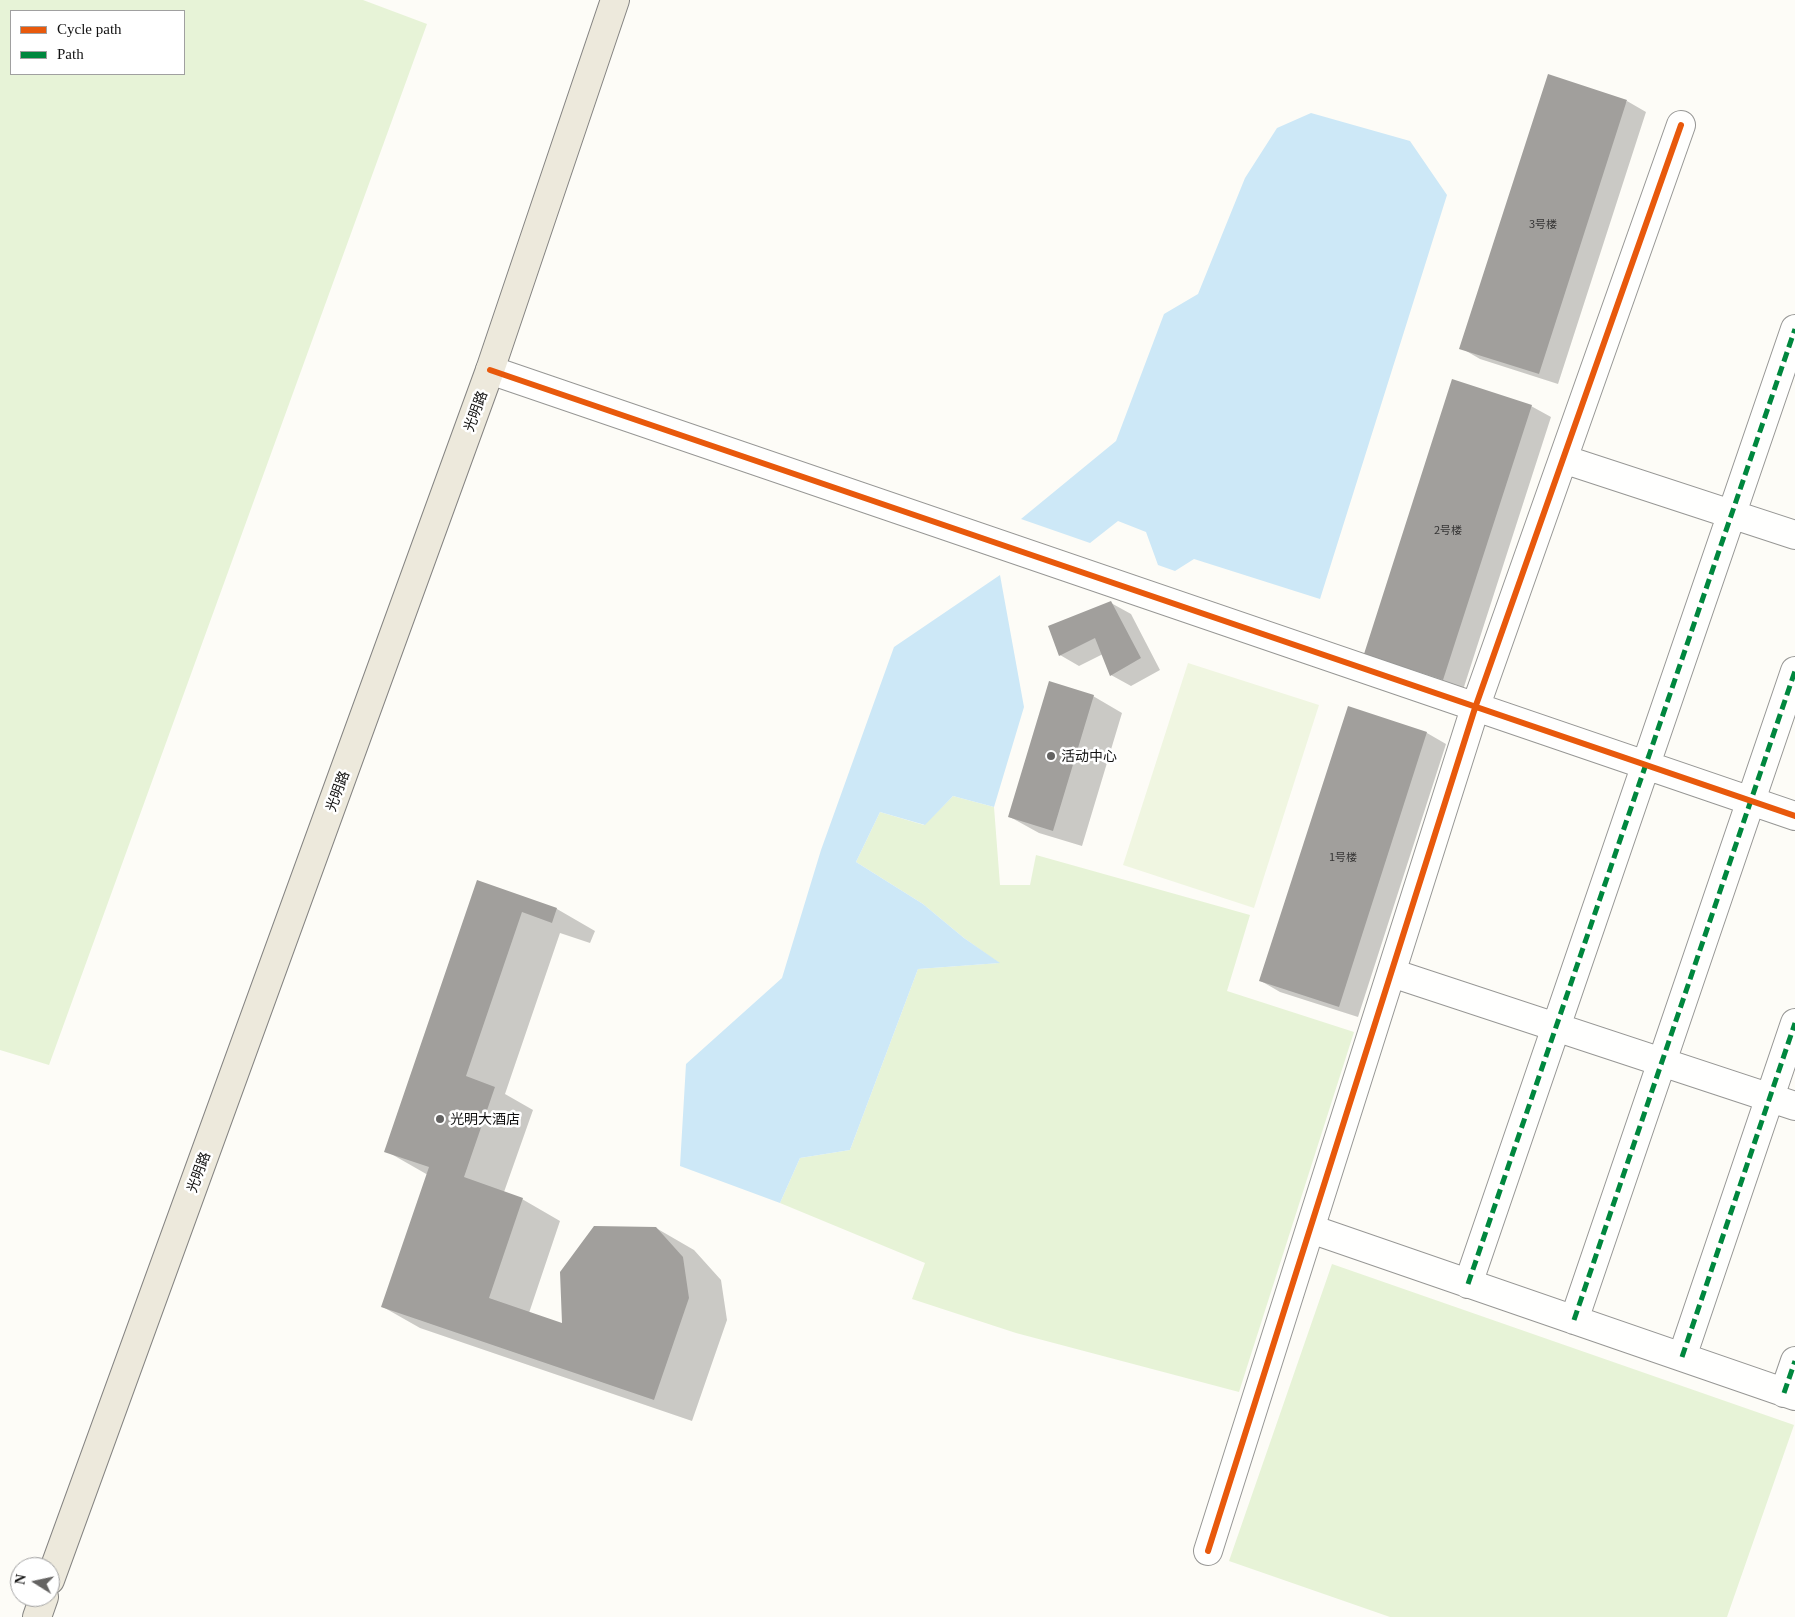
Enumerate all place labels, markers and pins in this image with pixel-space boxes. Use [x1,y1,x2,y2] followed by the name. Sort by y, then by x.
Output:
[1061,748,1117,764] place label: 活动中心
[1045,750,1057,762] marker: 活动中心
[450,1111,520,1127] place label: 光明大酒店
[434,1113,446,1125] marker: 光明大酒店

